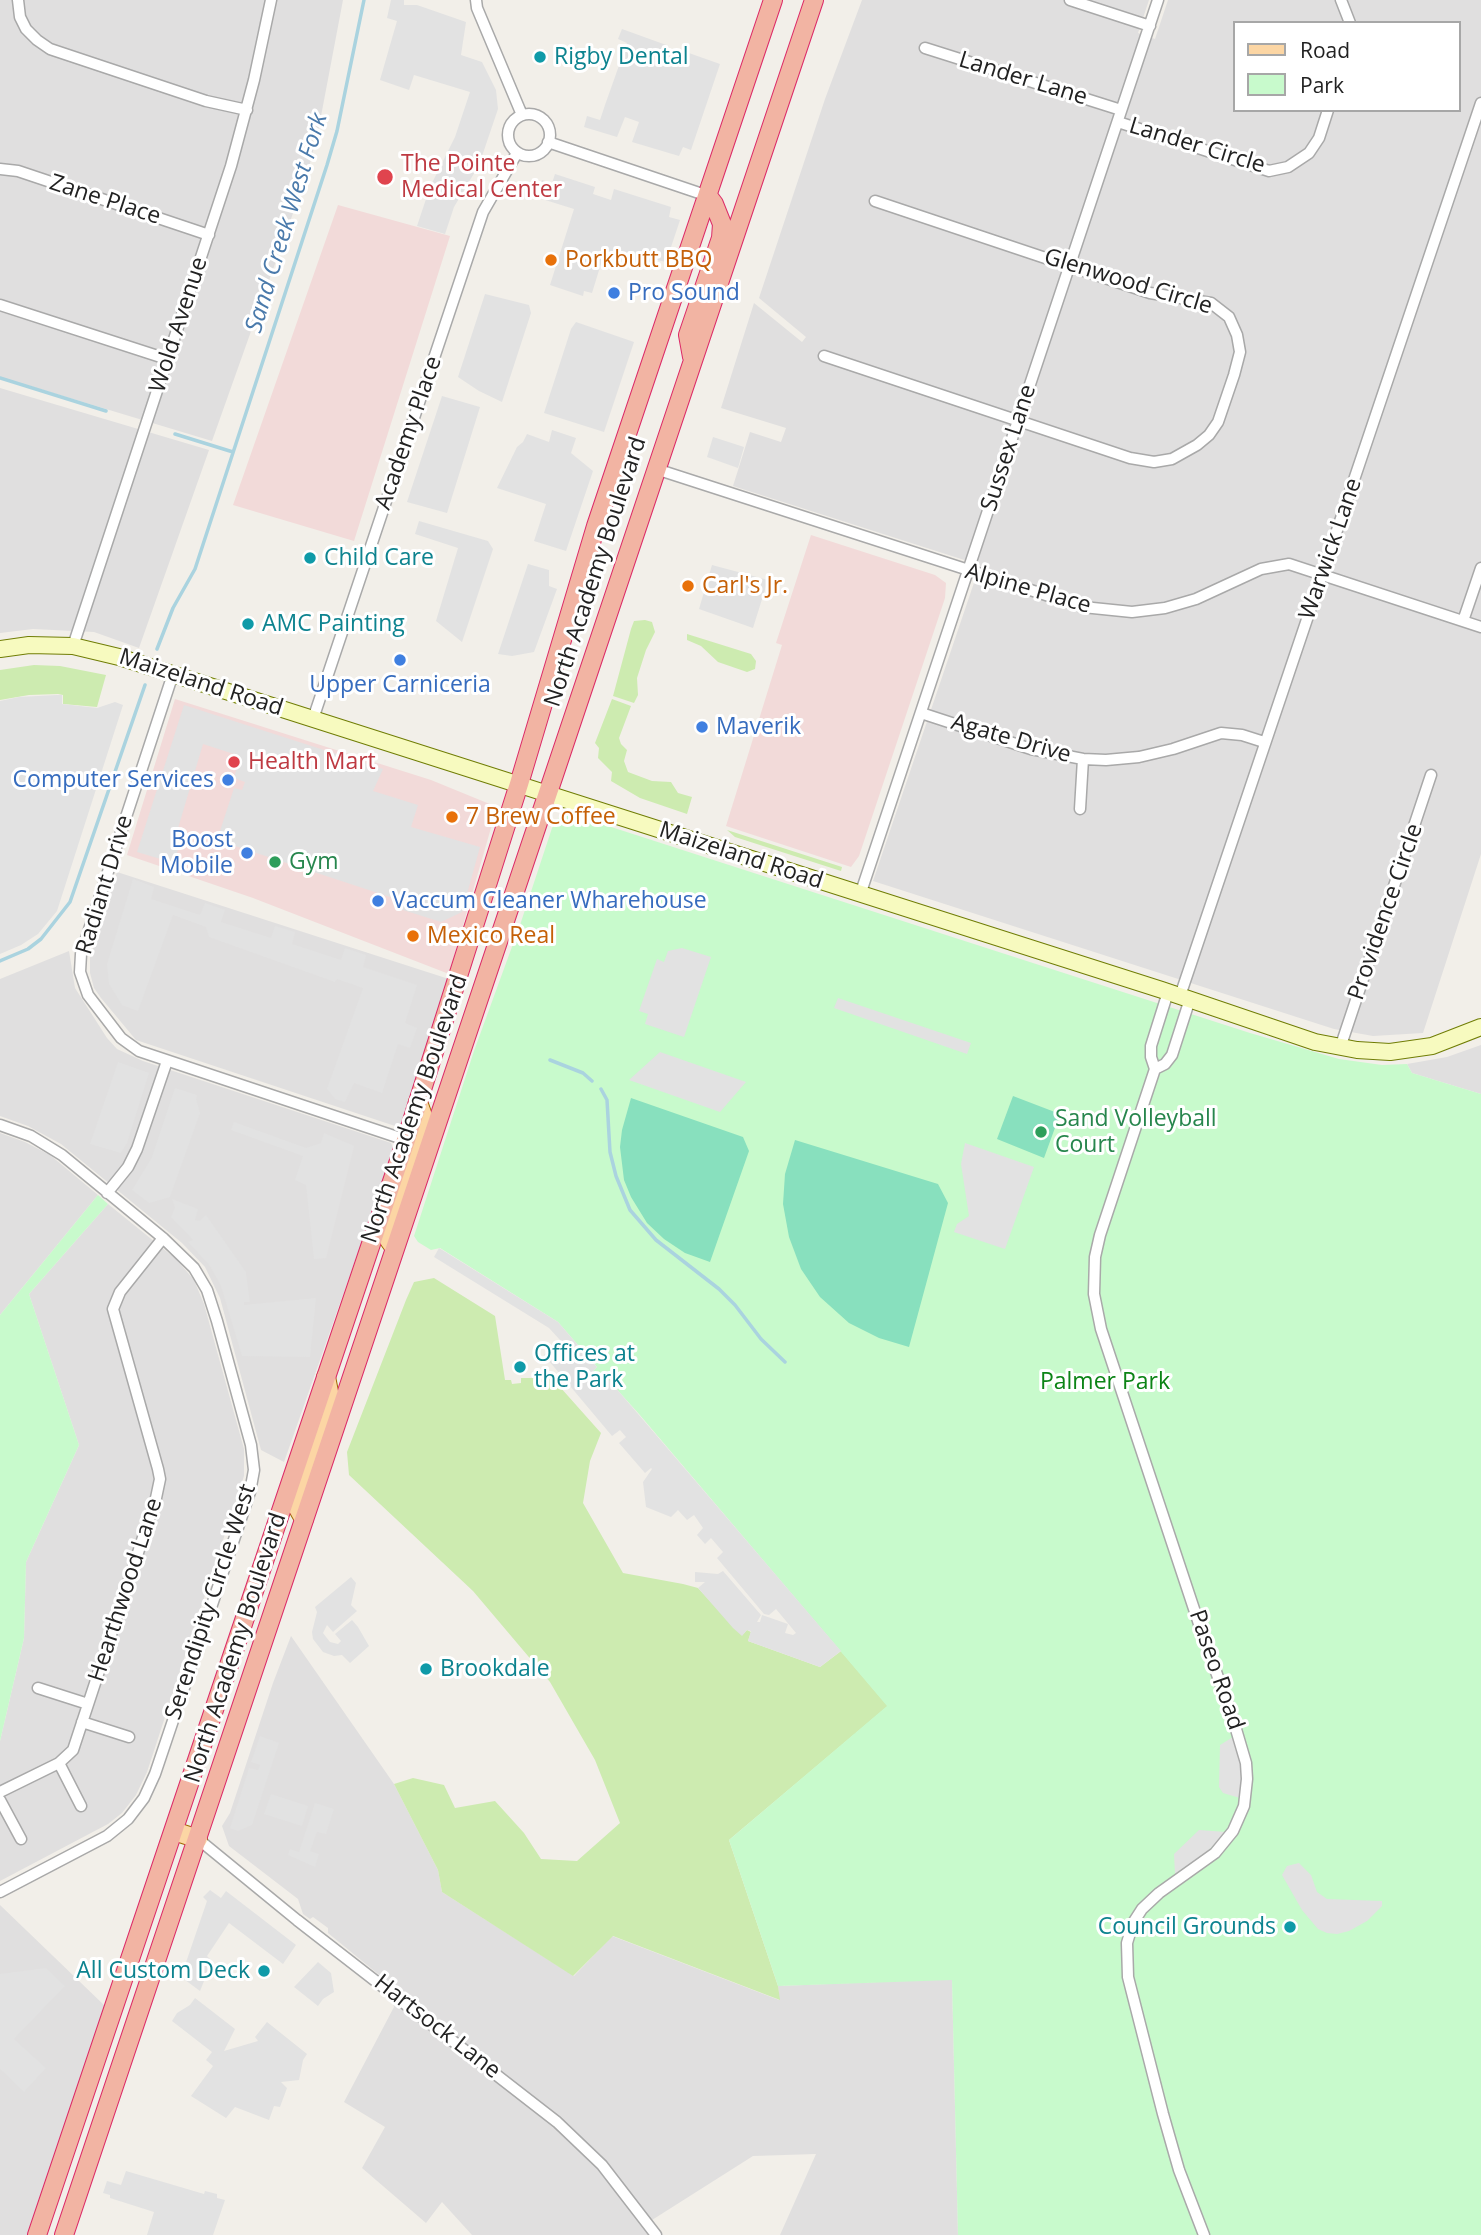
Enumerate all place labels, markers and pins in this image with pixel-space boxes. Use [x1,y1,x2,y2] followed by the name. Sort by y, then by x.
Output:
[554,43,689,71] place label: Rigby Dental
[532,49,548,65] marker: Rigby Dental
[401,150,562,204] place label: The Pointe Medical Center
[375,167,395,187] marker: The Pointe Medical Center
[565,246,712,274] place label: Porkbutt BBQ
[543,252,559,268] marker: Porkbutt BBQ
[628,279,740,307] place label: Pro Sound
[606,285,622,301] marker: Pro Sound
[324,544,434,572] place label: Child Care
[302,550,318,566] marker: Child Care
[702,572,788,600] place label: Carl's Jr.
[680,578,696,594] marker: Carl's Jr.
[262,610,405,638] place label: AMC Painting
[240,616,256,632] marker: AMC Painting
[392,652,408,668] marker: Upper Carniceria
[309,671,491,699] place label: Upper Carniceria
[716,713,801,741] place label: Maverik
[694,719,710,735] marker: Maverik
[248,748,376,776] place label: Health Mart
[226,754,242,770] marker: Health Mart
[13,766,214,794] place label: Computer Services
[220,772,236,788] marker: Computer Services
[466,803,616,831] place label: 7 Brew Coffee
[444,809,460,825] marker: 7 Brew Coffee
[160,826,233,880] place label: Boost Mobile
[239,845,255,861] marker: Boost Mobile
[289,848,339,876] place label: Gym
[267,854,283,870] marker: Gym
[392,887,707,915] place label: Vaccum Cleaner Wharehouse
[370,893,386,909] marker: Vaccum Cleaner Wharehouse
[427,922,555,950] place label: Mexico Real
[405,928,421,944] marker: Mexico Real
[1055,1105,1217,1159] place label: Sand Volleyball Court
[1033,1124,1049,1140] marker: Sand Volleyball Court
[534,1340,635,1394] place label: Offices at the Park
[512,1359,528,1375] marker: Offices at the Park
[440,1655,550,1683] place label: Brookdale
[418,1661,434,1677] marker: Brookdale
[1098,1913,1276,1941] place label: Council Grounds
[1282,1919,1298,1935] marker: Council Grounds
[76,1957,250,1985] place label: All Custom Deck
[256,1963,272,1979] marker: All Custom Deck

